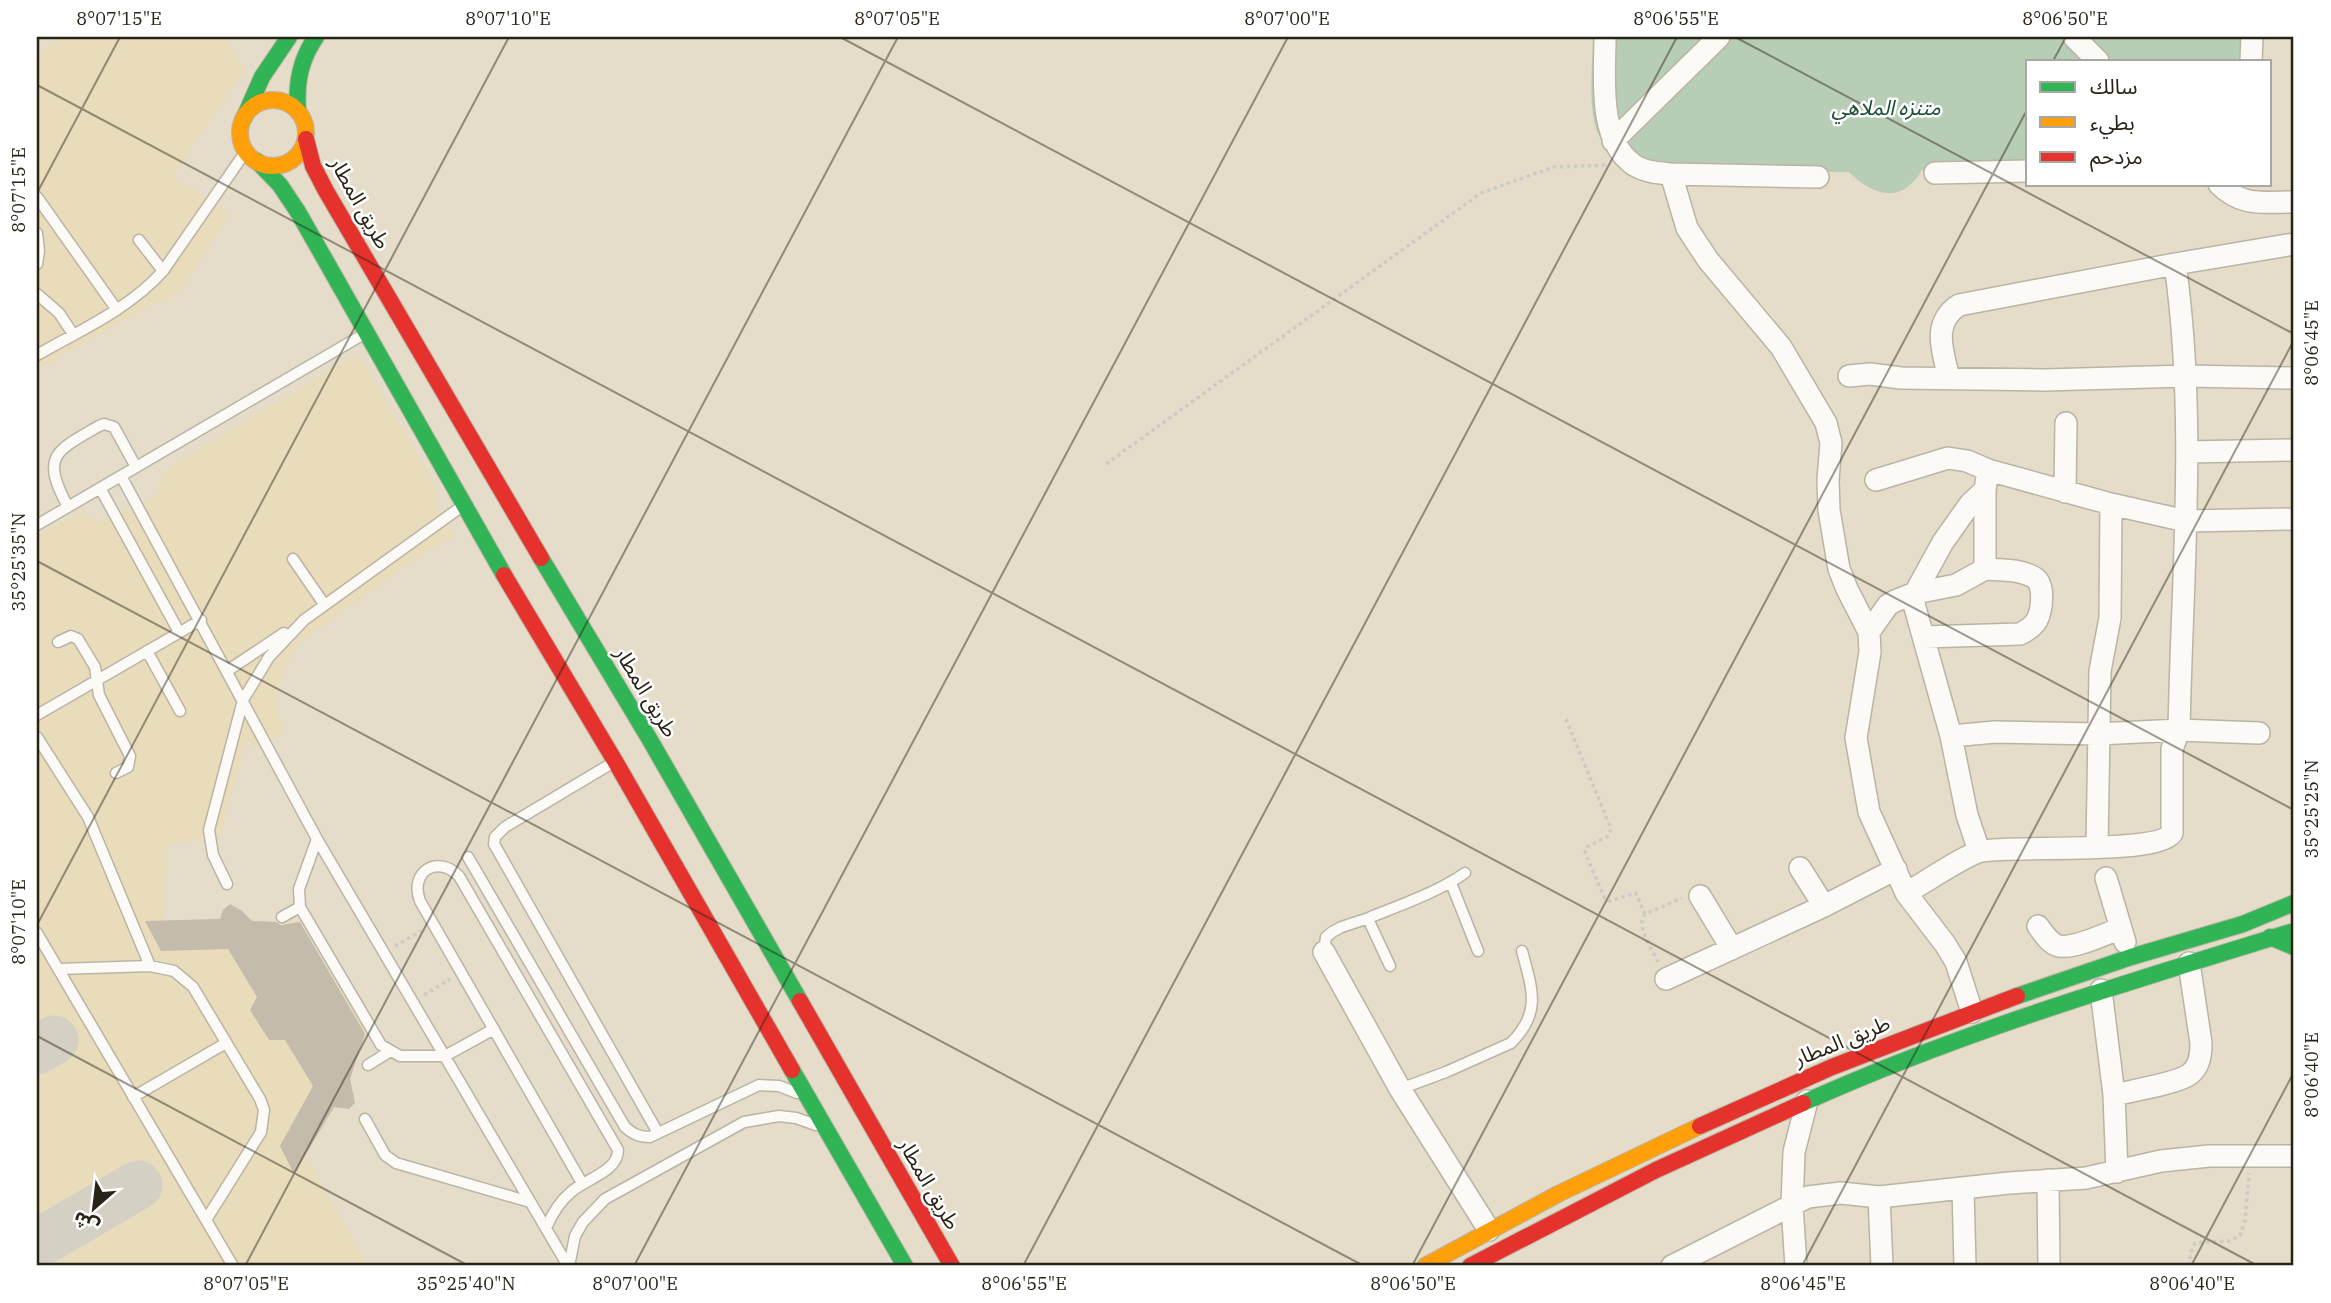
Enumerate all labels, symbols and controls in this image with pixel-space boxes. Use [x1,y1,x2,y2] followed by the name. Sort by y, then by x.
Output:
[76,7,162,30] text: 8°07'15"E
[465,7,551,30] text: 8°07'10"E
[854,7,940,30] text: 8°07'05"E
[1244,7,1330,30] text: 8°07'00"E
[1633,7,1719,30] text: 8°06'55"E
[2022,7,2108,30] text: 8°06'50"E
[2026,60,2272,186] legend
[2090,72,2137,100] text: سالك
[1831,93,1941,124] park label: متنزه الملاهي
[2090,108,2135,139] text: بطيء
[2090,142,2143,172] text: مزدحم
[7,147,30,233] text: 8°07'15"E
[324,151,398,254] street label: طريق المطار
[2300,300,2323,386] text: 8°06'45"E
[7,513,30,612] text: 35°25'35"N
[608,640,685,742] street label: طريق المطار
[2300,760,2323,859] text: 35°25'25"N
[7,879,30,965] text: 8°07'10"E
[1788,1008,1894,1072] street label: طريق المطار
[2300,1032,2323,1118] text: 8°06'40"E
[892,1132,967,1234] street label: طريق المطار
[60,1174,130,1244] north arrow
[69,1206,103,1240] text: ش
[203,1272,289,1295] text: 8°07'05"E
[417,1272,516,1295] text: 35°25'40"N
[592,1272,678,1295] text: 8°07'00"E
[981,1272,1067,1295] text: 8°06'55"E
[1370,1272,1456,1295] text: 8°06'50"E
[1760,1272,1846,1295] text: 8°06'45"E
[2149,1272,2235,1295] text: 8°06'40"E

